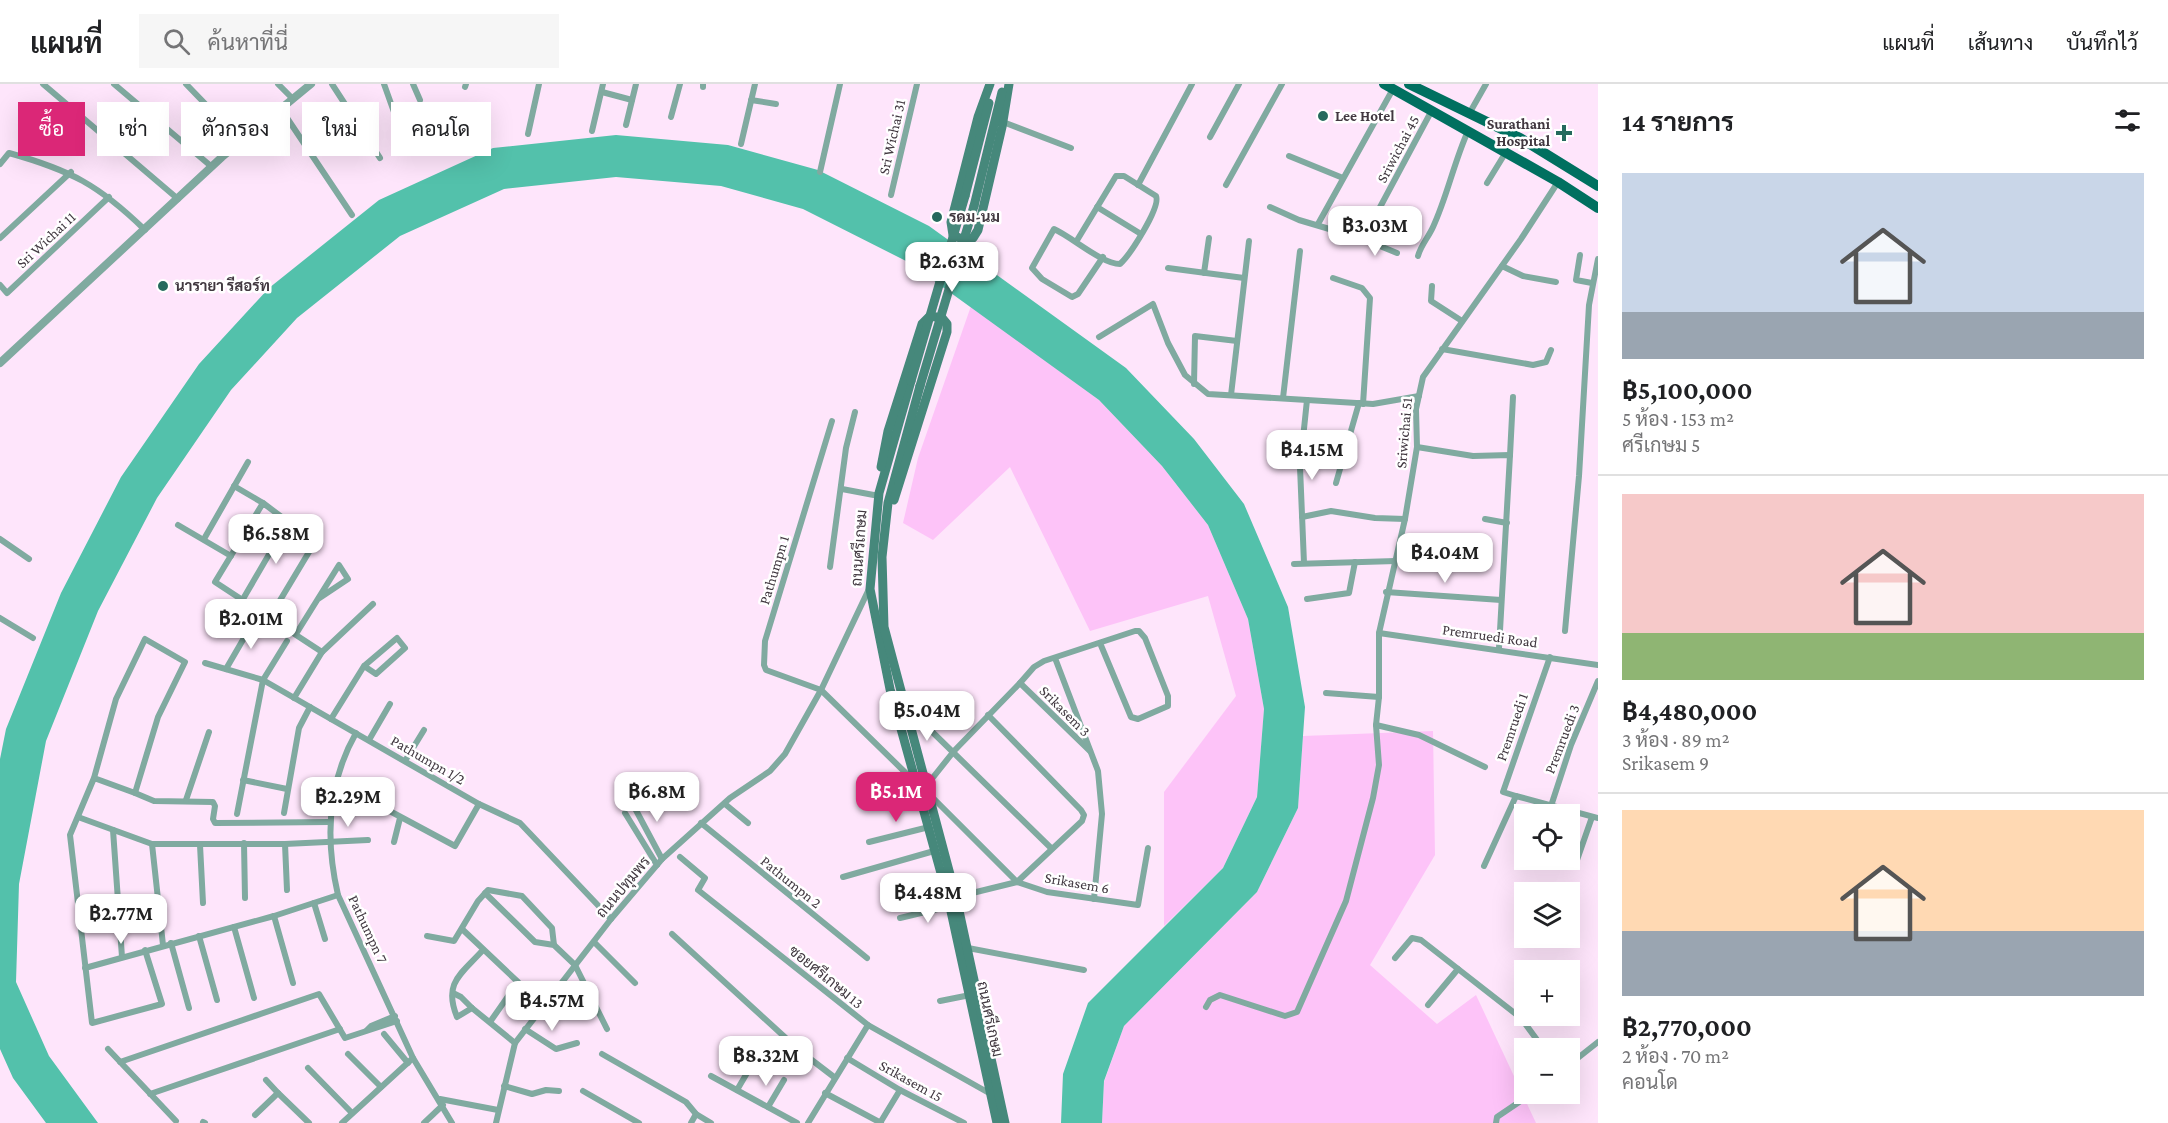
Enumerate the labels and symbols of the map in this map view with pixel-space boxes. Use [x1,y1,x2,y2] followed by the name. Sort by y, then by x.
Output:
[876,98,908,176] street label: Sri Wichai 31
[1335,108,1395,124] place label: Lee Hotel
[1316,109,1330,123] marker: Lee Hotel
[1374,113,1422,185] street label: Sriwichai 45
[1487,116,1551,149] place label: Surathani Hospital
[1555,124,1573,142] marker: Surathani Hospital
[1326,206,1424,257] pin: ฿3.03M
[13,209,79,271] street label: Sri Wichai 11
[949,209,1000,225] place label: รดม-นม
[930,210,944,224] marker: รดม-นม
[903,242,1001,293] pin: ฿2.63M
[175,276,270,294] place label: นารายา รีสอร์ท
[156,279,170,293] marker: นารายา รีสอร์ท
[1393,397,1415,469] street label: Sriwichai 51
[1263,430,1361,481] pin: ฿4.15M
[846,509,870,587] street label: ถนนศรีเกษม
[227,514,325,565] pin: ฿6.58M
[1396,533,1494,584] pin: ฿4.04M
[756,534,793,607] street label: Pathumpn 1
[202,599,300,650] pin: ฿2.01M
[1441,621,1539,651] street label: Premruedi Road
[1036,682,1094,740] street label: Srikasem 3
[878,691,976,742] pin: ฿5.04M
[1493,691,1531,763] street label: Premruedi 1
[1541,702,1583,776] street label: Premruedi 3
[388,732,468,789] street label: Pathumpn 1/2
[615,772,699,823] pin: ฿6.8M
[854,772,938,823] pin: ฿5.1M
[299,777,397,828] pin: ฿2.29M
[593,853,655,923] street label: ถนนปทุมพร
[757,853,824,912] street label: Pathumpn 2
[1043,869,1111,897] street label: Srikasem 6
[879,873,977,924] pin: ฿4.48M
[344,893,391,966] street label: Pathumpn 7
[72,894,170,945] pin: ฿2.77M
[786,941,867,1012] street label: ซอยศรีเกษม 13
[974,979,1008,1058] street label: ถนนศรีเกษม
[503,981,601,1032] pin: ฿4.57M
[717,1036,815,1087] pin: ฿8.32M
[877,1057,945,1105] street label: Srikasem 15

